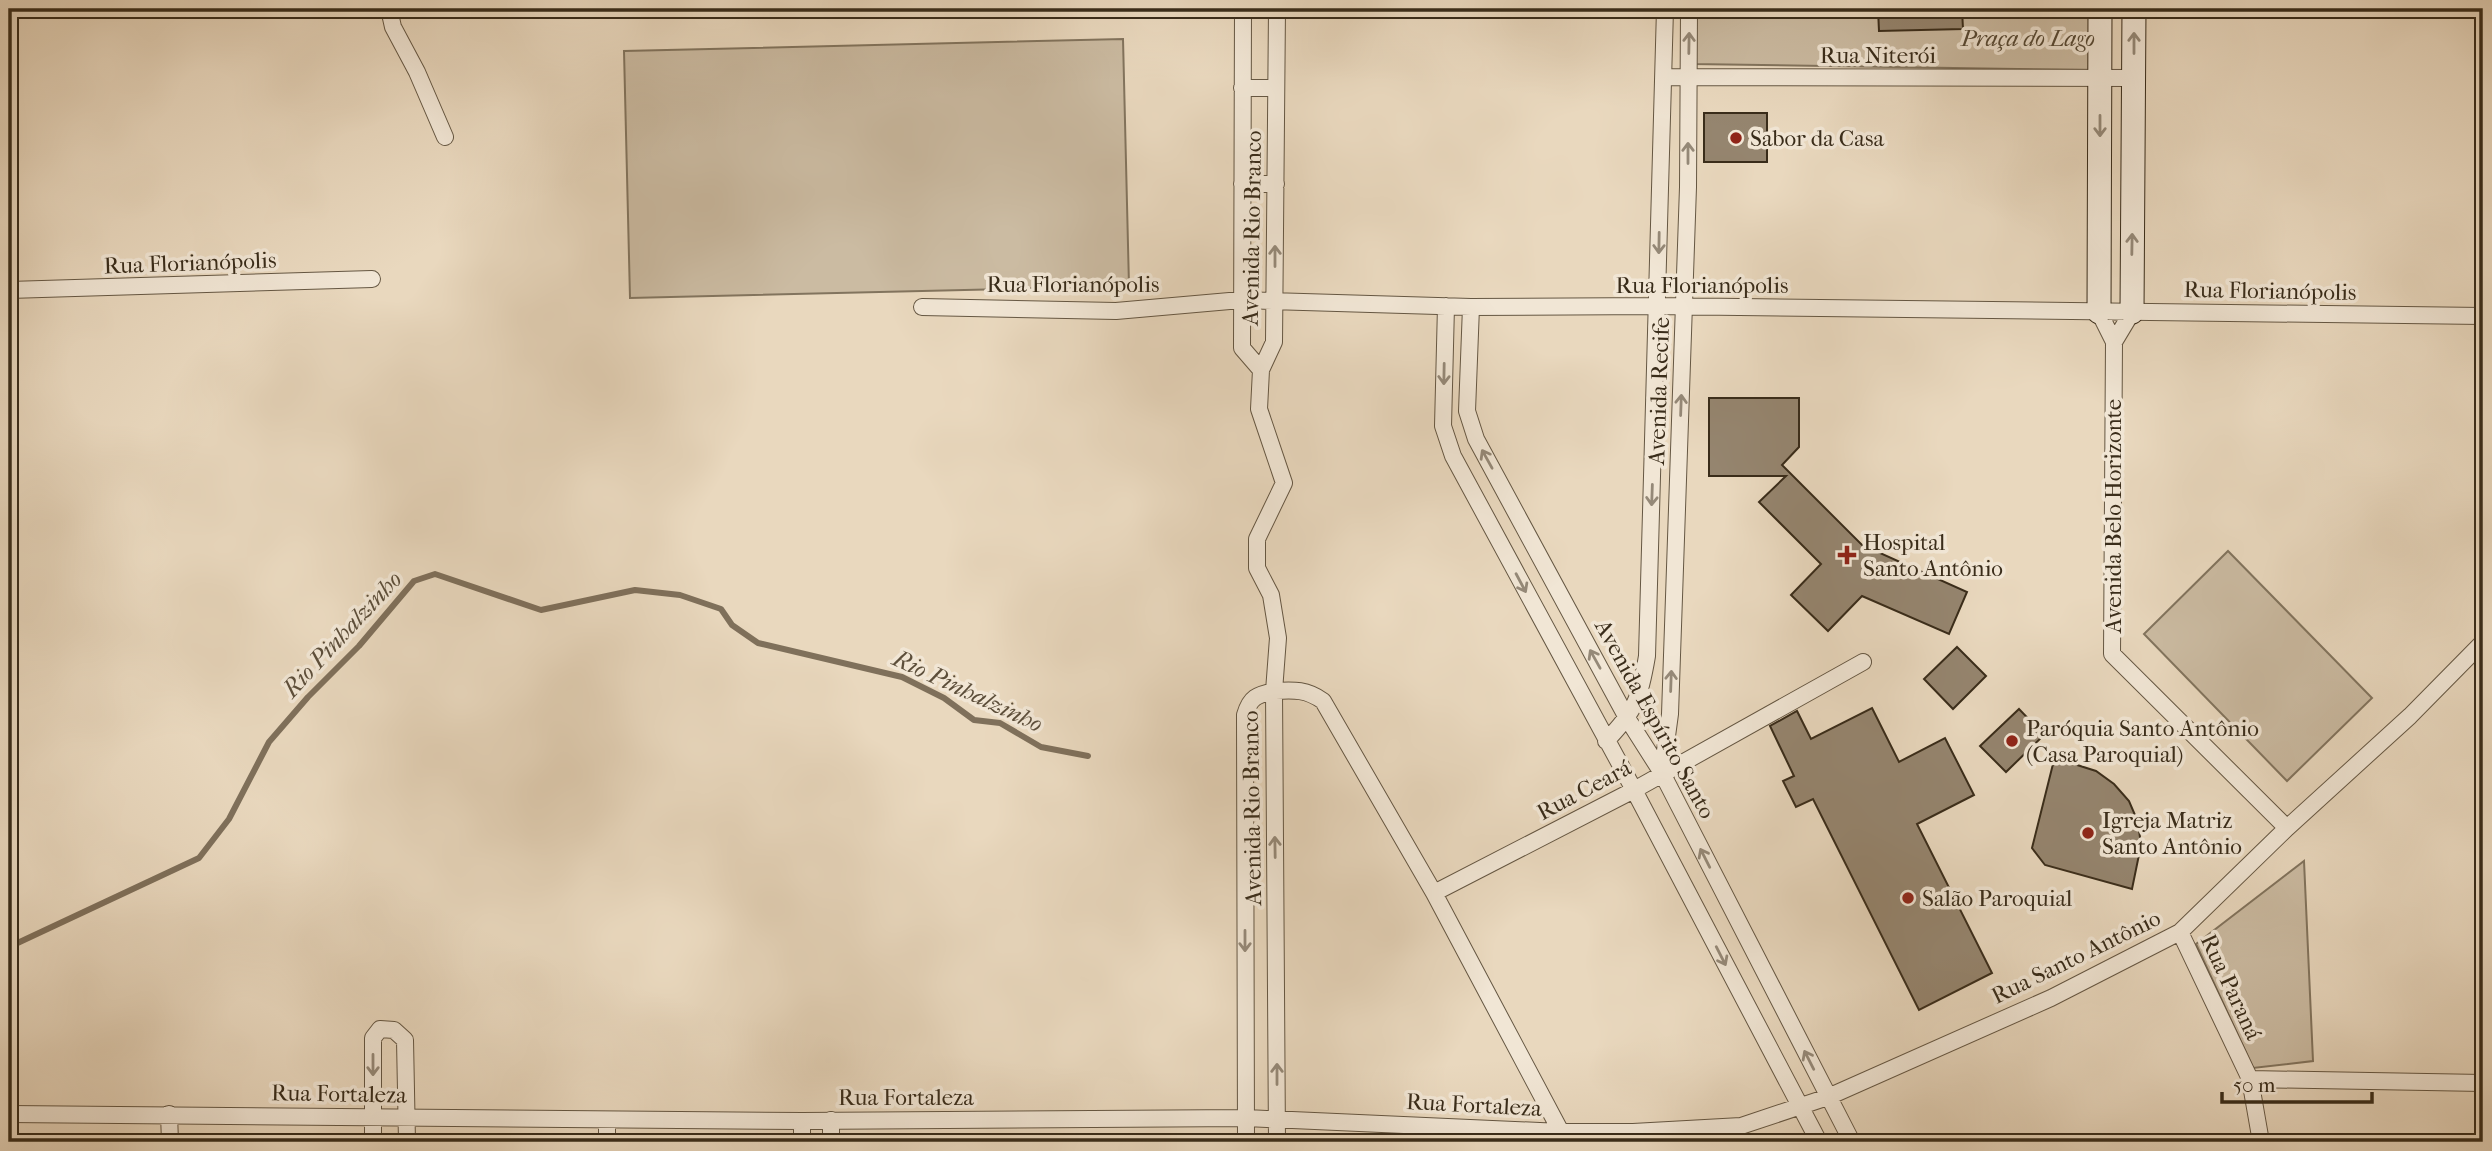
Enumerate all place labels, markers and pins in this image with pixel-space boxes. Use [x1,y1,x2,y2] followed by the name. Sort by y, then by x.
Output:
[1750,125,1884,152] place label: Sabor da Casa
[1728,130,1744,146] marker: Sabor da Casa
[1863,529,2003,582] place label: Hospital Santo Antônio
[1837,545,1857,565] marker: Hospital Santo Antônio
[2026,715,2259,768] place label: Paróquia Santo Antônio (Casa Paroquial)
[2004,733,2020,749] marker: Paróquia Santo Antônio (Casa Paroquial)
[2102,807,2242,860] place label: Igreja Matriz Santo Antônio
[2080,825,2096,841] marker: Igreja Matriz Santo Antônio
[1922,885,2073,912] place label: Salão Paroquial
[1900,890,1916,906] marker: Salão Paroquial

